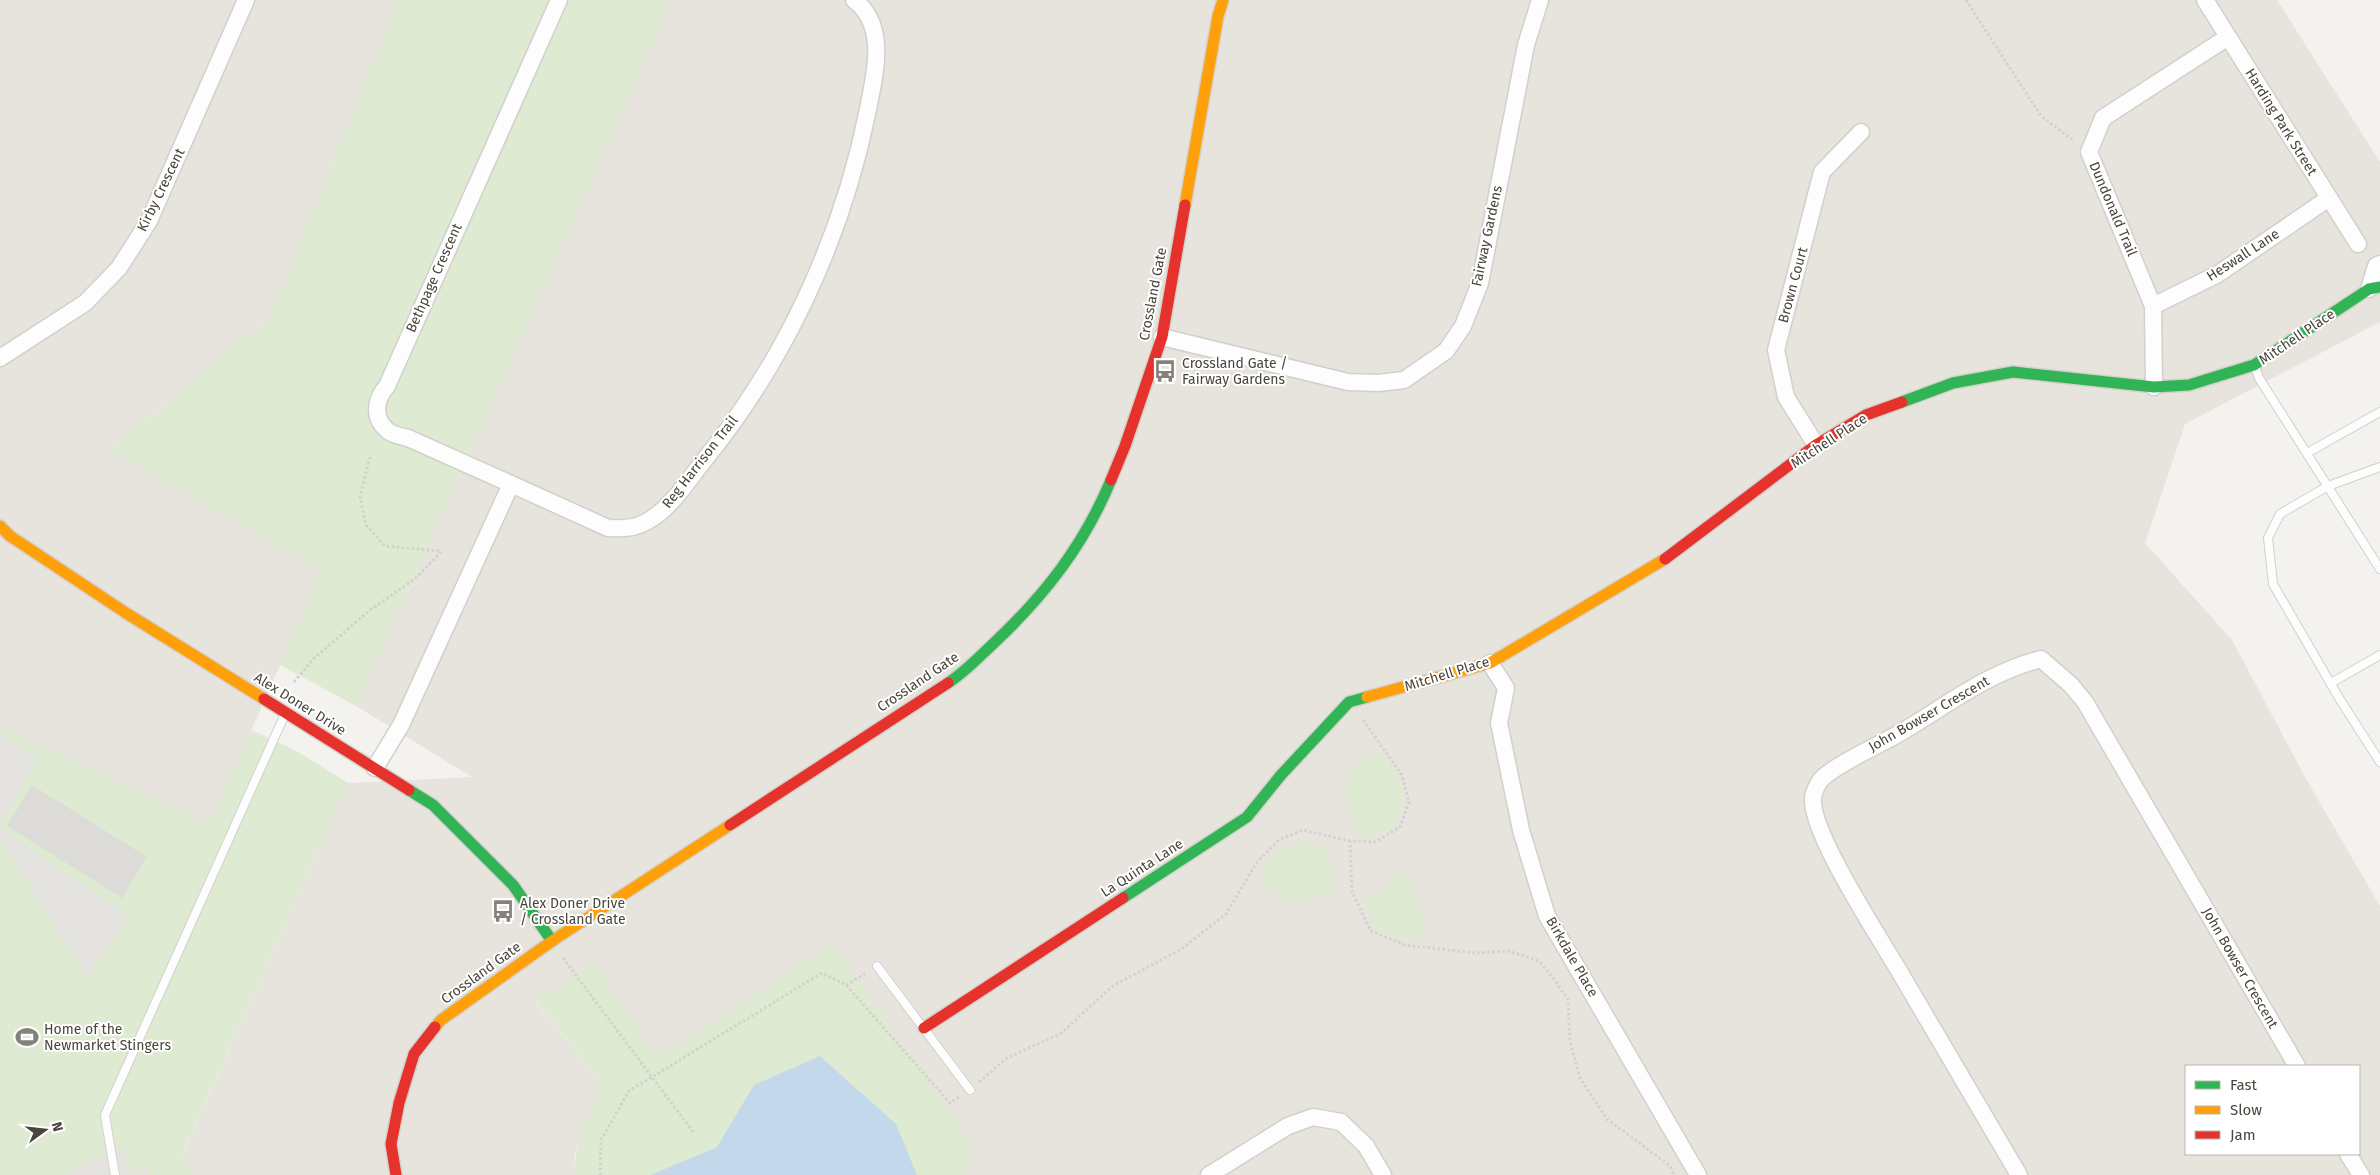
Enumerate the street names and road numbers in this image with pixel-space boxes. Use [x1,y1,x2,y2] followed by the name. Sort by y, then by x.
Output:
[2241,65,2321,179] street label: Harding Park Street
[134,145,189,234] street label: Kirby Crescent
[2085,159,2141,259] street label: Dundonald Trail
[1468,183,1506,288] street label: Fairway Gardens
[402,220,466,335] street label: Bethpage Crescent
[2204,225,2282,285] street label: Heswall Lane
[1775,244,1812,325] street label: Brown Court
[1136,246,1170,342] street label: Crossland Gate
[2256,305,2338,369] street label: Mitchell Place
[1788,410,1870,472] street label: Mitchell Place
[659,412,741,512] street label: Reg Harrison Trail
[874,649,962,715] street label: Crossland Gate
[1403,653,1491,695] street label: Mitchell Place
[251,669,349,739] street label: Alex Doner Drive
[1866,672,1993,756] street label: John Bowser Crescent
[1098,835,1186,901] street label: La Quinta Lane
[2198,905,2282,1032] street label: John Bowser Crescent
[1542,914,1602,1000] street label: Birkdale Place
[438,938,524,1008] street label: Crossland Gate

